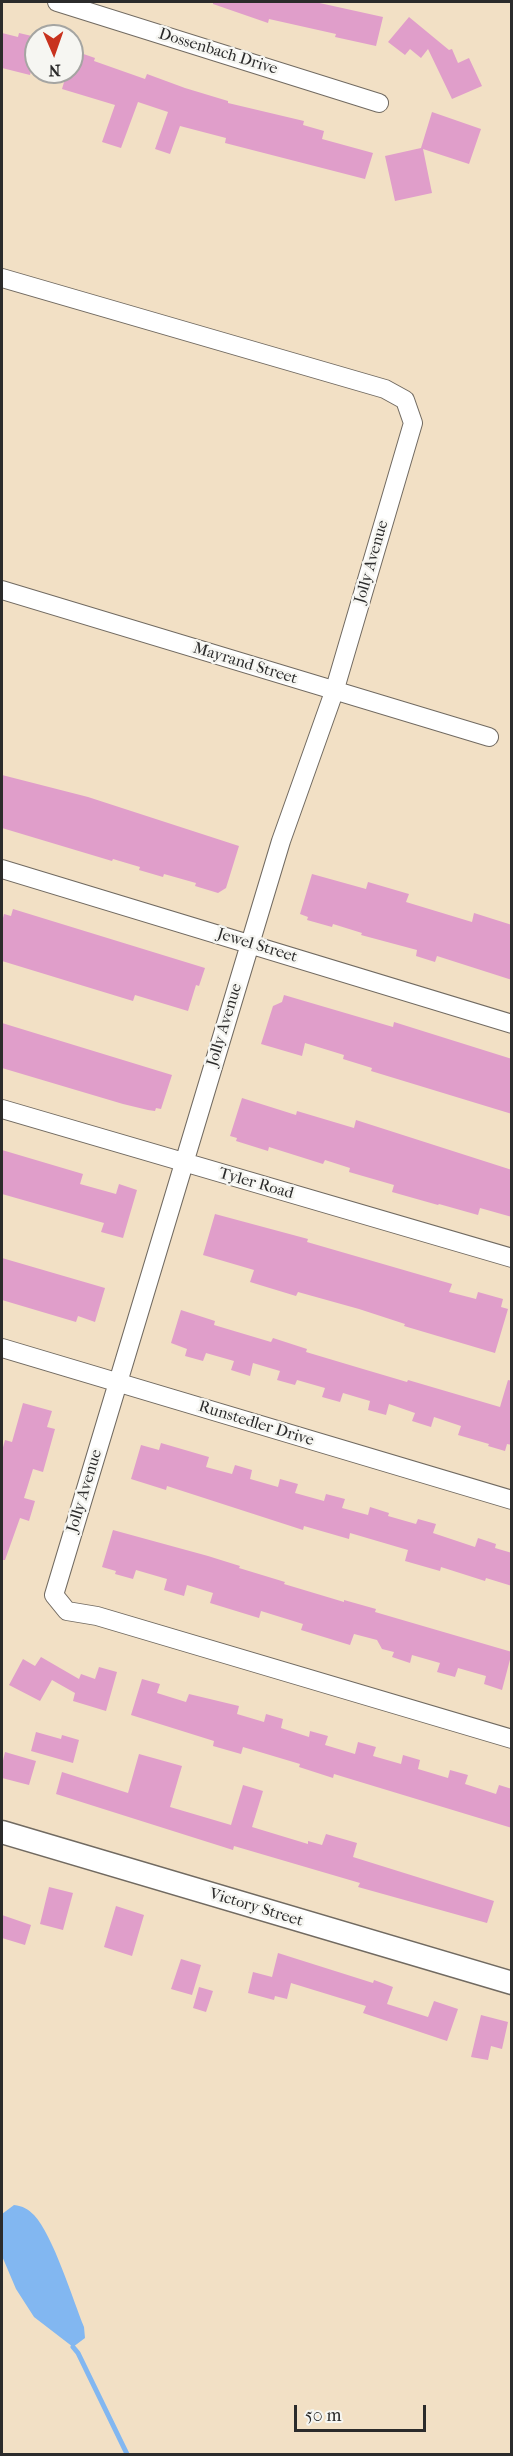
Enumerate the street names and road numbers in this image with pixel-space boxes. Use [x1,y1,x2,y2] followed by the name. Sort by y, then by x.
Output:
[156,25,280,79] street label: Dossenbach Drive
[351,518,393,606] street label: Jolly Avenue
[191,639,299,689] street label: Mayrand Street
[215,925,299,967] street label: Jewel Street
[203,981,247,1069] street label: Jolly Avenue
[216,1164,296,1204] street label: Tyler Road
[196,1397,316,1451] street label: Runstedler Drive
[63,1447,107,1535] street label: Jolly Avenue
[207,1885,305,1931] street label: Victory Street

